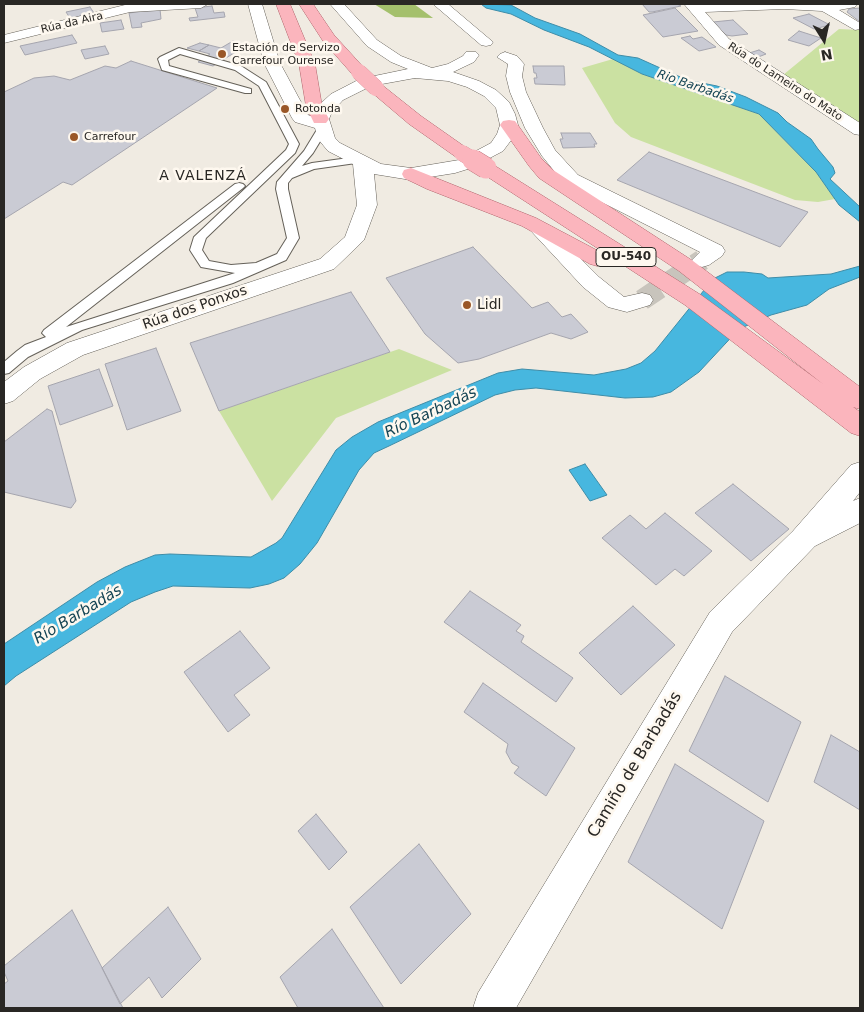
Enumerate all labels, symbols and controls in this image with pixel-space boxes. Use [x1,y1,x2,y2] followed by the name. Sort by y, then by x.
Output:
[40,9,104,37] street label: Rúa da Aira
[799,15,849,65] north arrow
[725,40,845,124] street label: Rúa do Lameiro do Mato
[232,41,340,67] place label: Estación de Servizo Carrefour Ourense
[819,46,834,64] text: N
[216,48,228,60] marker: Estación de Servizo Carrefour Ourense
[655,67,735,107] water label: Rio Barbadás
[295,102,341,116] place label: Rotonda
[279,103,291,115] marker: Rotonda
[84,130,136,144] place label: Carrefour
[68,131,80,143] marker: Carrefour
[158,168,248,184] district label: A VALENZÁ
[596,248,656,266] road number: OU-540
[141,282,249,334] street label: Rúa dos Ponxos
[477,297,501,313] place label: Lidl
[461,299,473,311] marker: Lidl
[382,384,480,442] water label: Río Barbadás
[31,582,125,648] water label: Río Barbadás
[584,689,686,841] street label: Camiño de Barbadás

